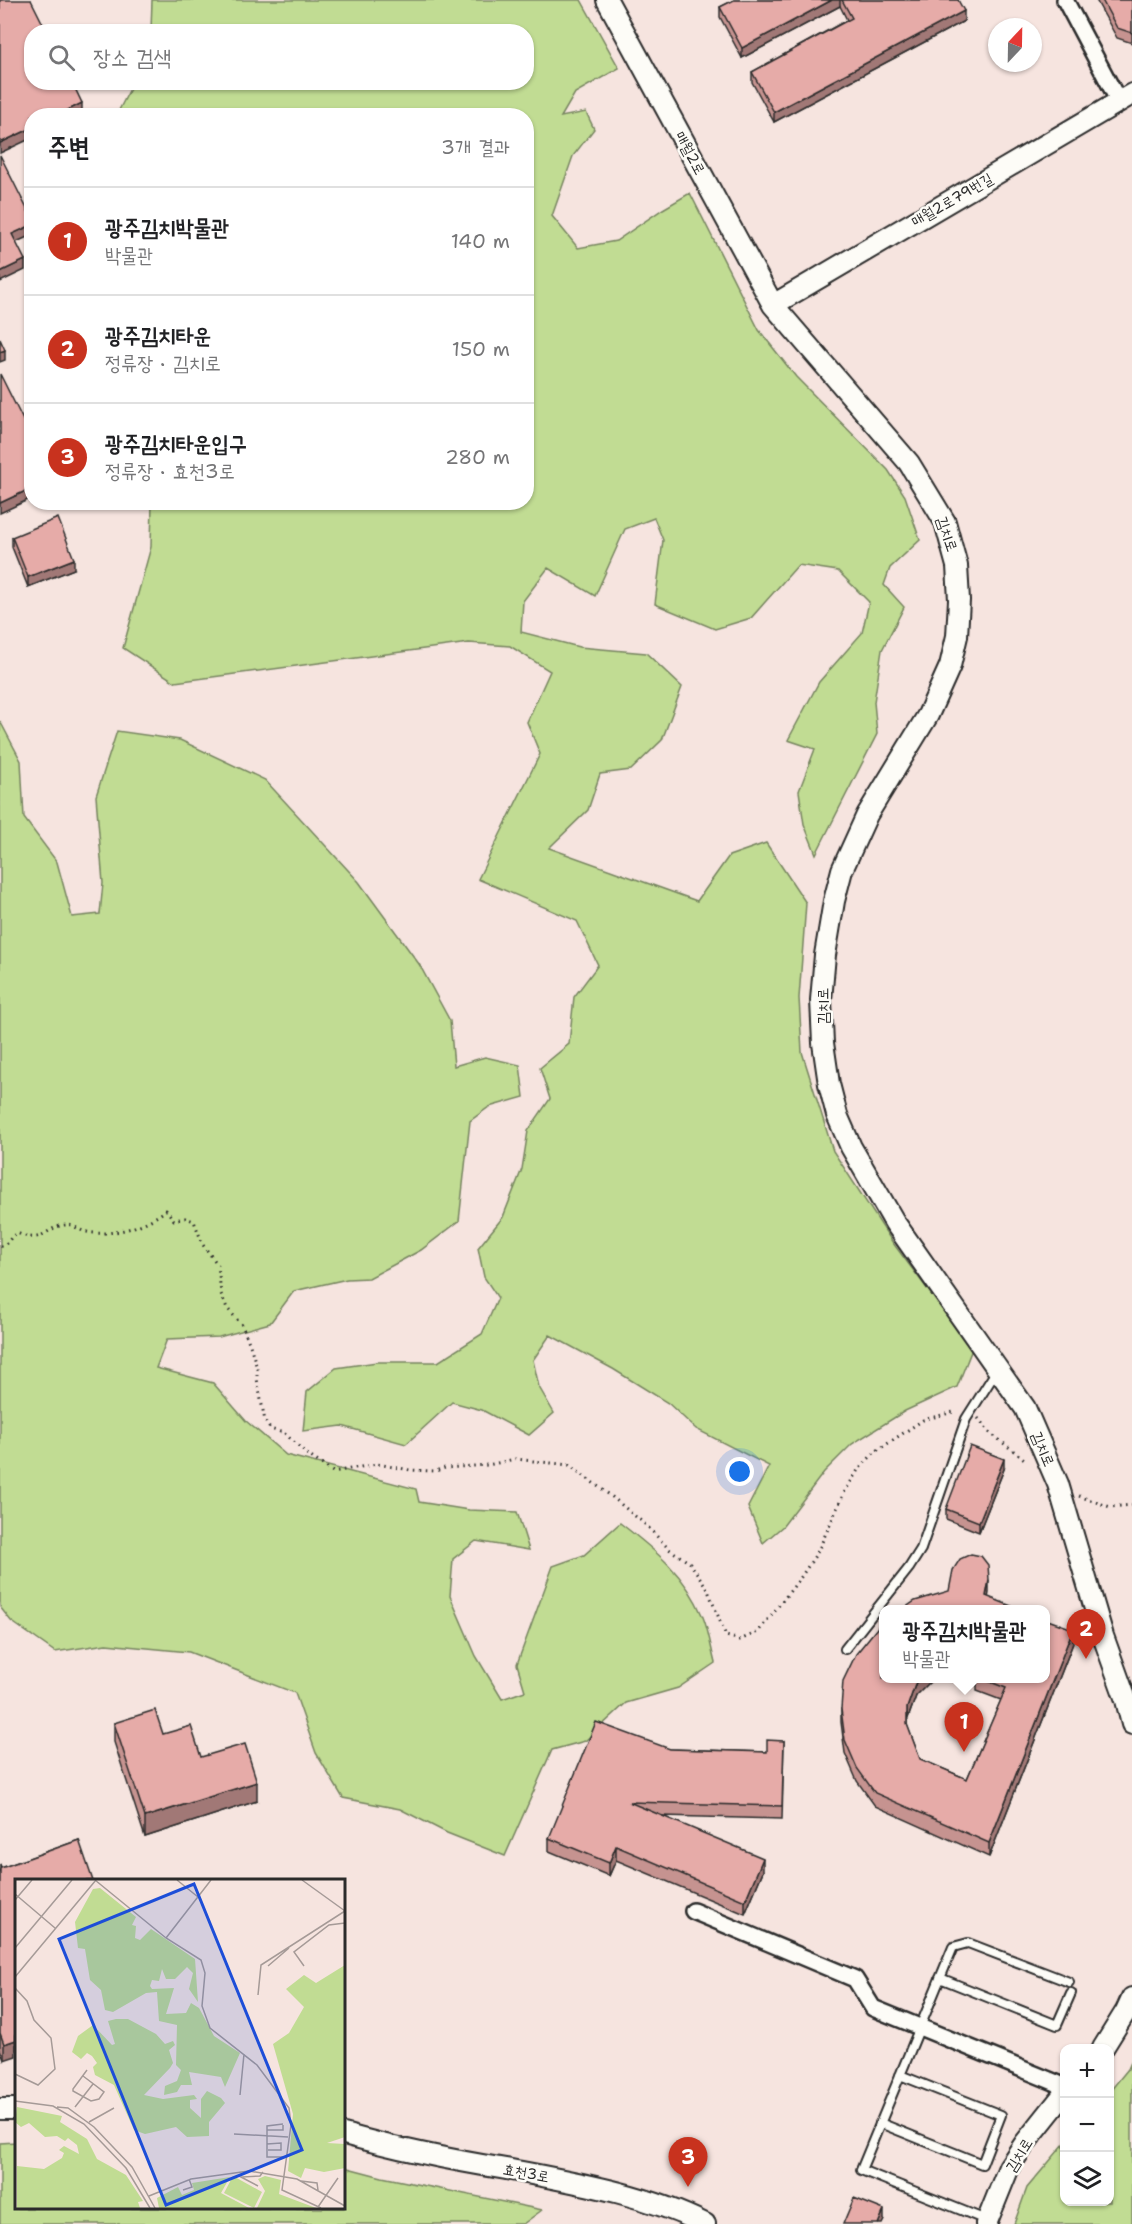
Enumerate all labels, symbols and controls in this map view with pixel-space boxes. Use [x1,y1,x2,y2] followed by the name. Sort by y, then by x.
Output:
[988,18,1042,72] north arrow
[24,24,534,90] search box
[45,41,78,74] icon: search
[93,43,171,72] text: 장소 검색
[670,128,710,178] street label: 매월2로
[48,129,90,164] text: 주변
[441,134,510,160] text: 3개 결과
[907,169,997,231] street label: 매월2로79번길
[105,213,229,242] text: 광주김치박물관
[63,228,72,254] text: 1
[451,228,510,254] text: 140 m
[105,242,153,268] text: 박물관
[105,321,211,350] text: 광주김치타운
[61,336,75,362] text: 2
[452,336,510,362] text: 150 m
[105,350,221,376] text: 정류장 · 김치로
[105,429,247,458] text: 광주김치타운입구
[61,444,75,470] text: 3
[445,444,510,470] text: 280 m
[105,458,235,484] text: 정류장 · 효천3로
[932,514,962,554] street label: 김치로
[813,988,833,1024] street label: 김치로
[1027,1428,1059,1470] street label: 김치로
[725,1457,754,1486] your location
[879,1605,1050,1683] popup
[1066,1610,1106,1659] pin: 2
[903,1616,1026,1645] text: 광주김치박물관
[903,1645,951,1671] text: 박물관
[944,1702,984,1752] pin: 1
[15,1879,345,2209] inset map
[1060,2044,1114,2206] map controls
[1060,2044,1114,2098] button: +
[1060,2098,1114,2152] button: −
[1001,2134,1037,2176] street label: 김치로
[668,2138,708,2187] pin: 3
[1060,2152,1114,2206] button: layers
[501,2159,551,2187] street label: 효천3로

